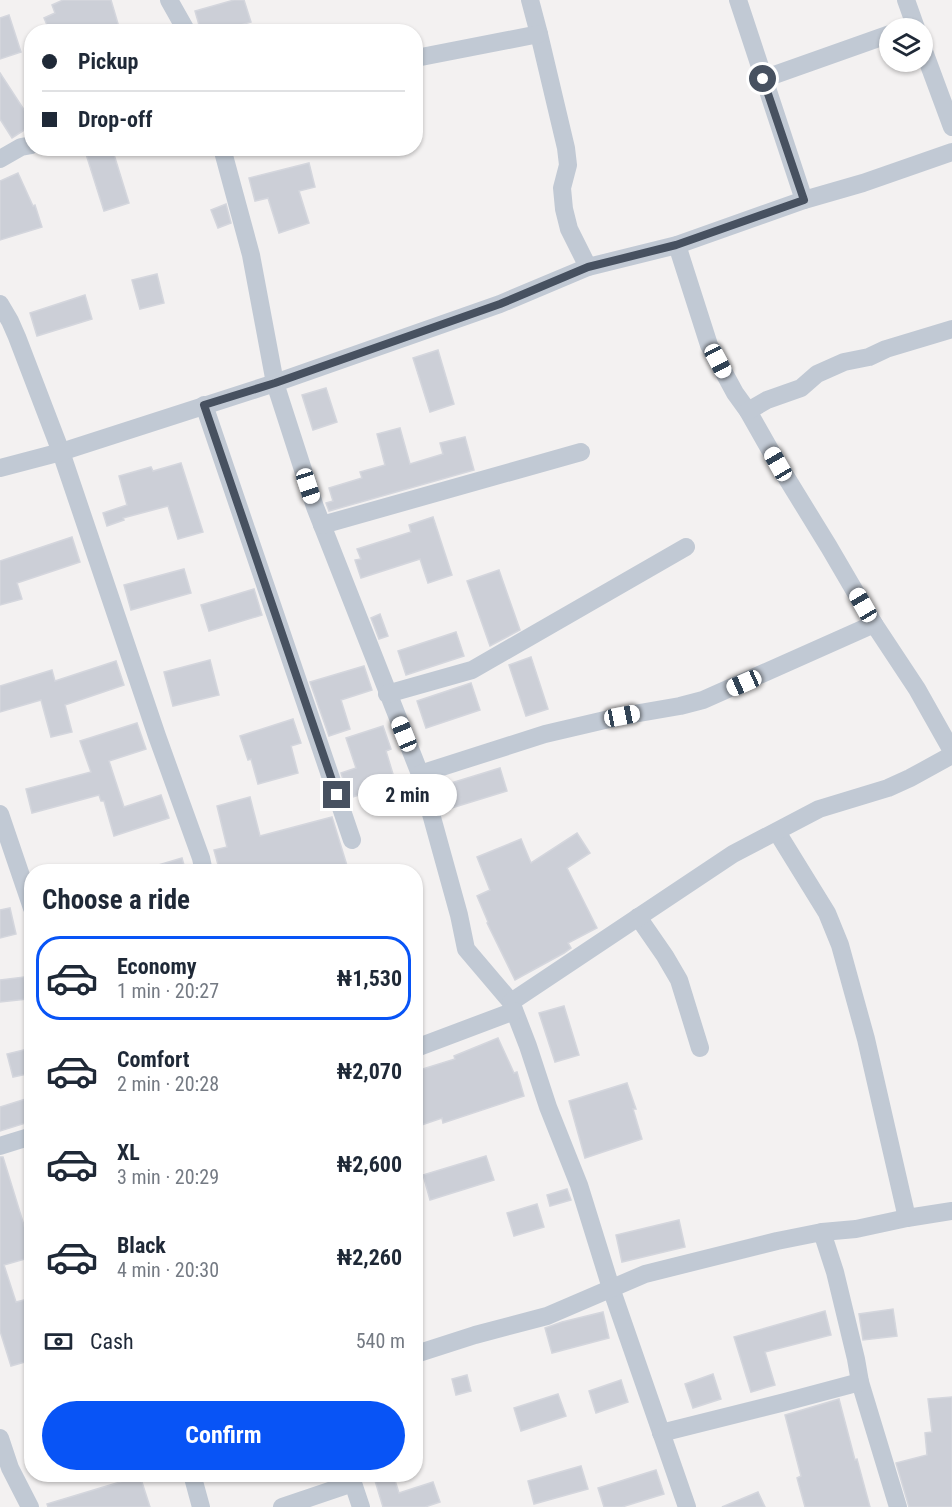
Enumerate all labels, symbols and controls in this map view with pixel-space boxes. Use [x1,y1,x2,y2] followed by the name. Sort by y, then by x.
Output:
[879,18,933,72] map controls
[879,18,933,72] button: layers
[78,49,138,74] text: Pickup
[749,65,776,92] route start
[78,107,152,132] text: Drop-off
[702,341,734,381] car
[761,444,795,484] car
[294,466,322,506] car
[846,585,880,625] car
[724,667,764,699] car
[603,704,641,728] car
[389,714,419,754] car
[358,774,457,816] callout: 2 min
[323,781,350,808] route end
[385,783,430,807] text: 2 min
[42,884,190,916] text: Choose a ride
[45,951,99,1005] icon: car
[117,954,197,979] text: Economy
[336,966,402,991] text: ₦1,530
[117,979,219,1003] text: 1 min · 20:27
[45,1044,99,1098] icon: car
[117,1047,190,1072] text: Comfort
[336,1059,402,1084] text: ₦2,070
[117,1072,219,1096] text: 2 min · 20:28
[45,1137,99,1191] icon: car
[117,1140,140,1165] text: XL
[336,1152,402,1177] text: ₦2,600
[117,1165,219,1189] text: 3 min · 20:29
[45,1230,99,1284] icon: car
[117,1233,166,1258] text: Black
[336,1245,402,1270] text: ₦2,260
[117,1258,219,1282] text: 4 min · 20:30
[42,1325,75,1358] icon: cash
[90,1329,134,1354] text: Cash
[356,1329,405,1353] text: 540 m
[42,1401,405,1470] button: Confirm

